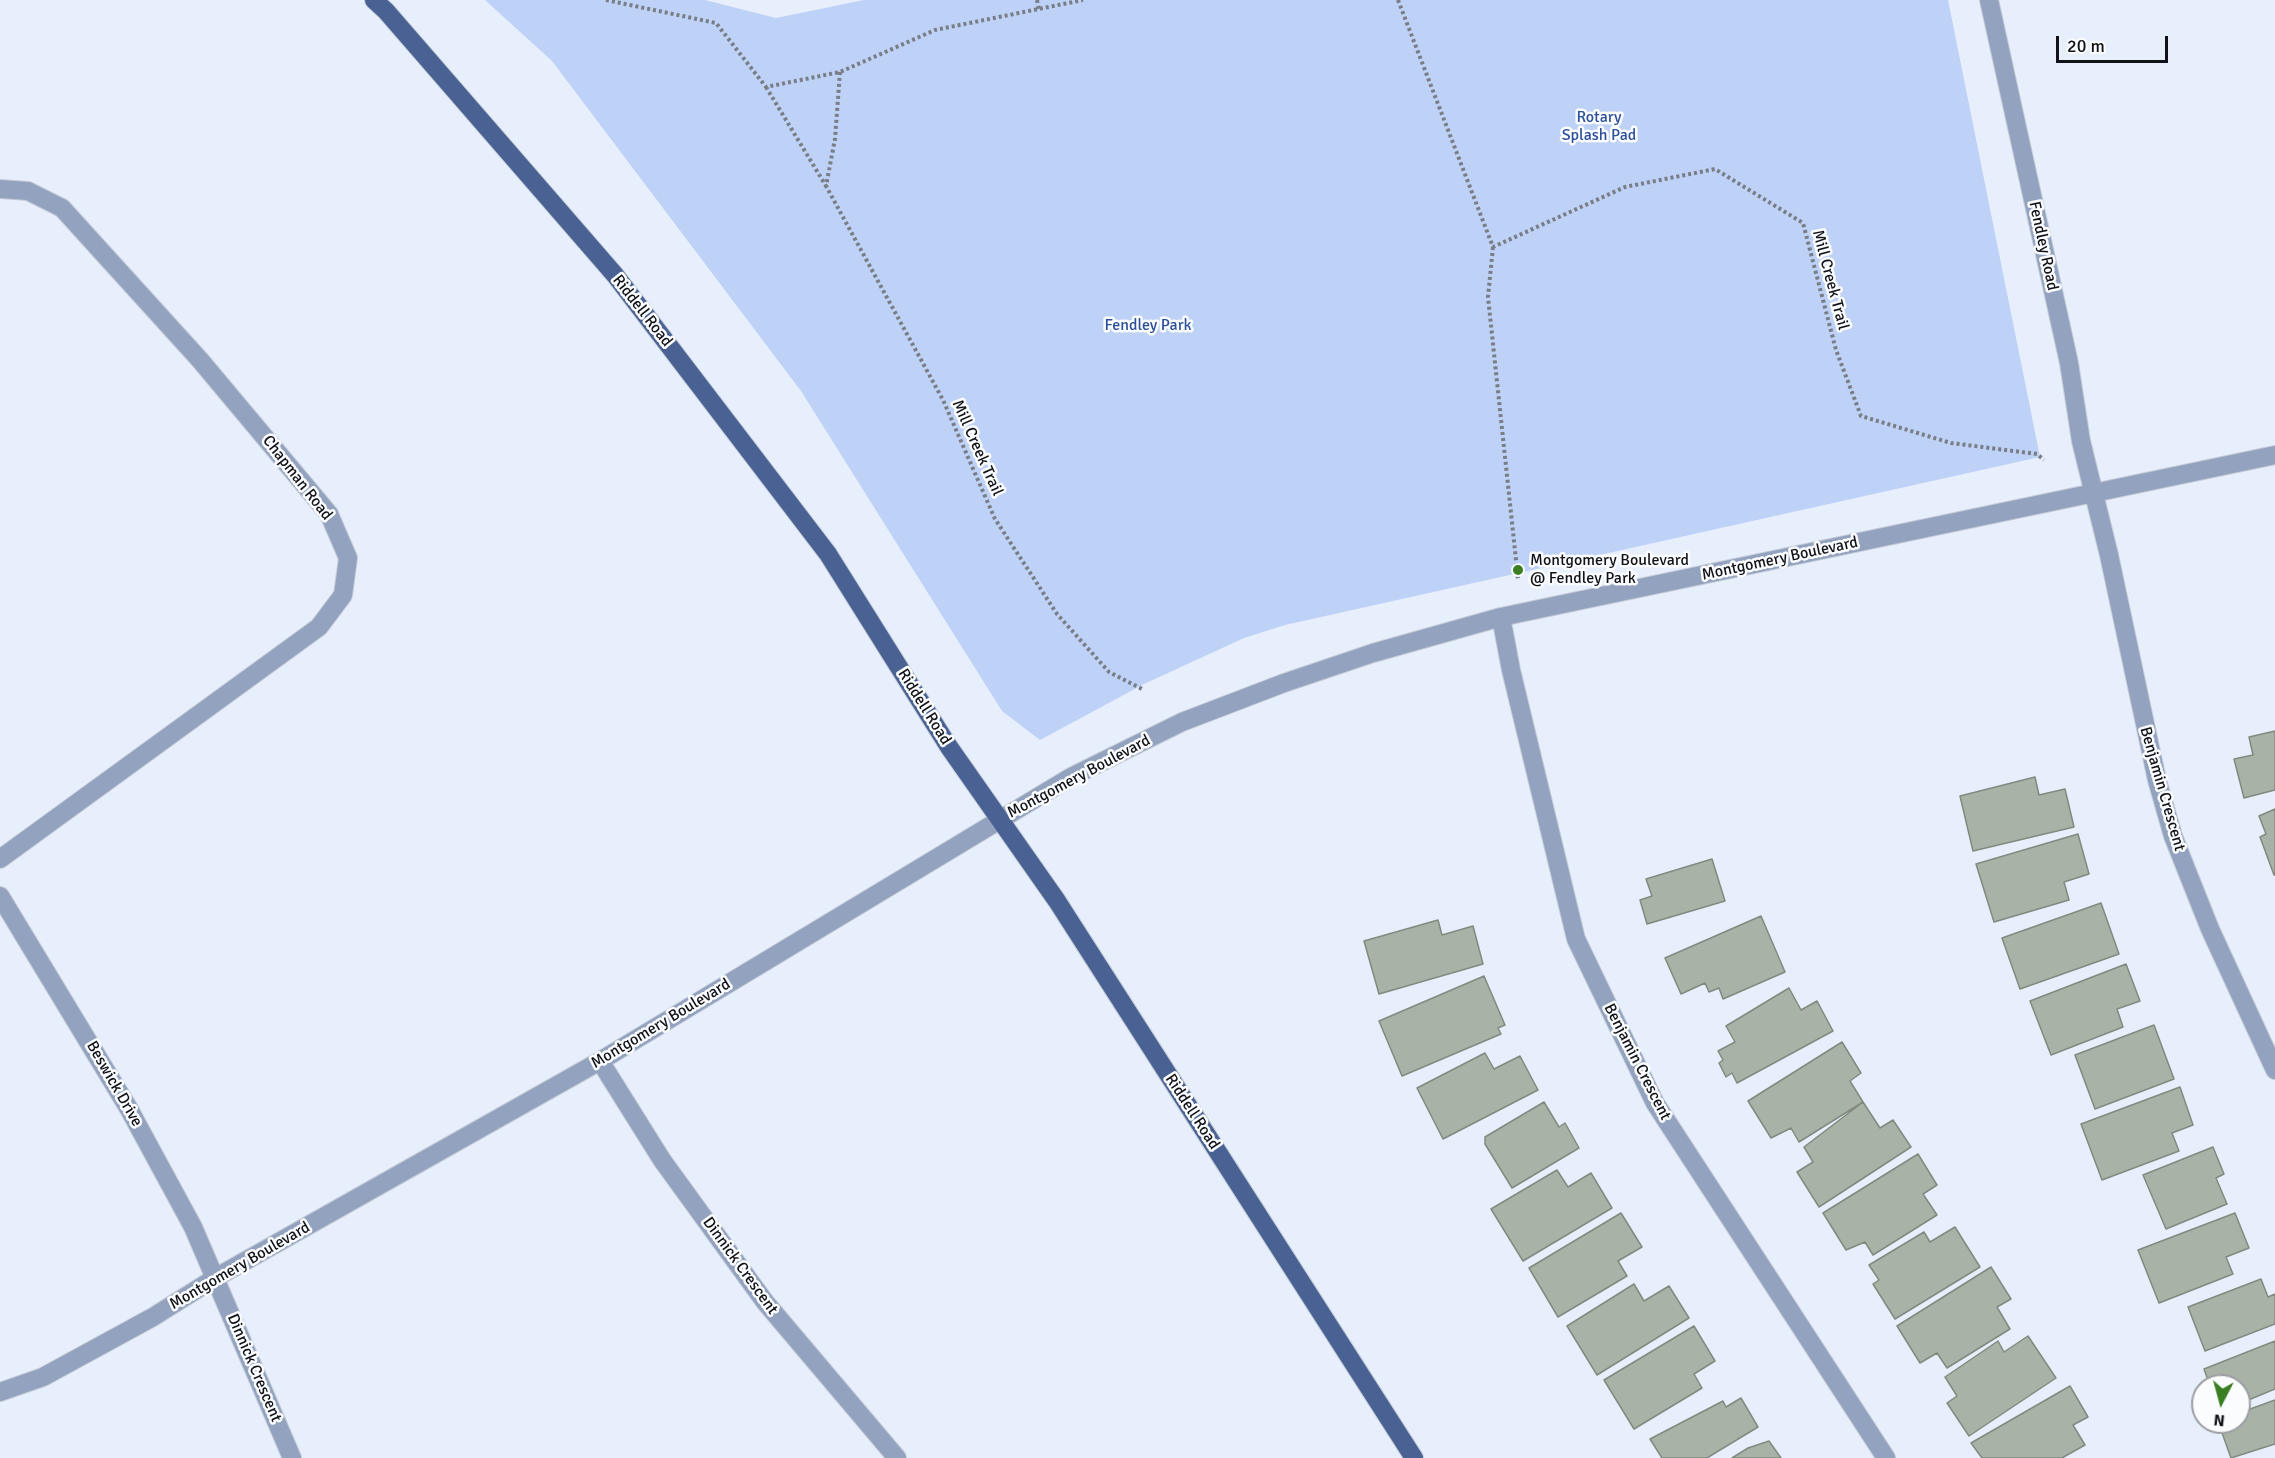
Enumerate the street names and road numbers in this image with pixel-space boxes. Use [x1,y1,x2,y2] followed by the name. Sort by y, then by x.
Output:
[2024,200,2062,292] street label: Fendley Road
[1807,228,1853,332] street label: Mill Creek Trail
[608,271,676,351] street label: Riddell Road
[947,397,1007,499] street label: Mill Creek Trail
[258,432,336,524] street label: Chapman Road
[1700,533,1860,585] street label: Montgomery Boulevard
[893,665,955,749] street label: Riddell Road
[2135,725,2189,853] street label: Benjamin Crescent
[1004,731,1154,823] street label: Montgomery Boulevard
[588,975,734,1073] street label: Montgomery Boulevard
[1599,1000,1675,1124] street label: Benjamin Crescent
[82,1038,146,1130] street label: Beswick Drive
[1161,1071,1223,1153] street label: Riddell Road
[698,1214,782,1318] street label: Dinnick Crescent
[166,1218,314,1314] street label: Montgomery Boulevard
[223,1311,285,1425] street label: Dinnick Crescent

